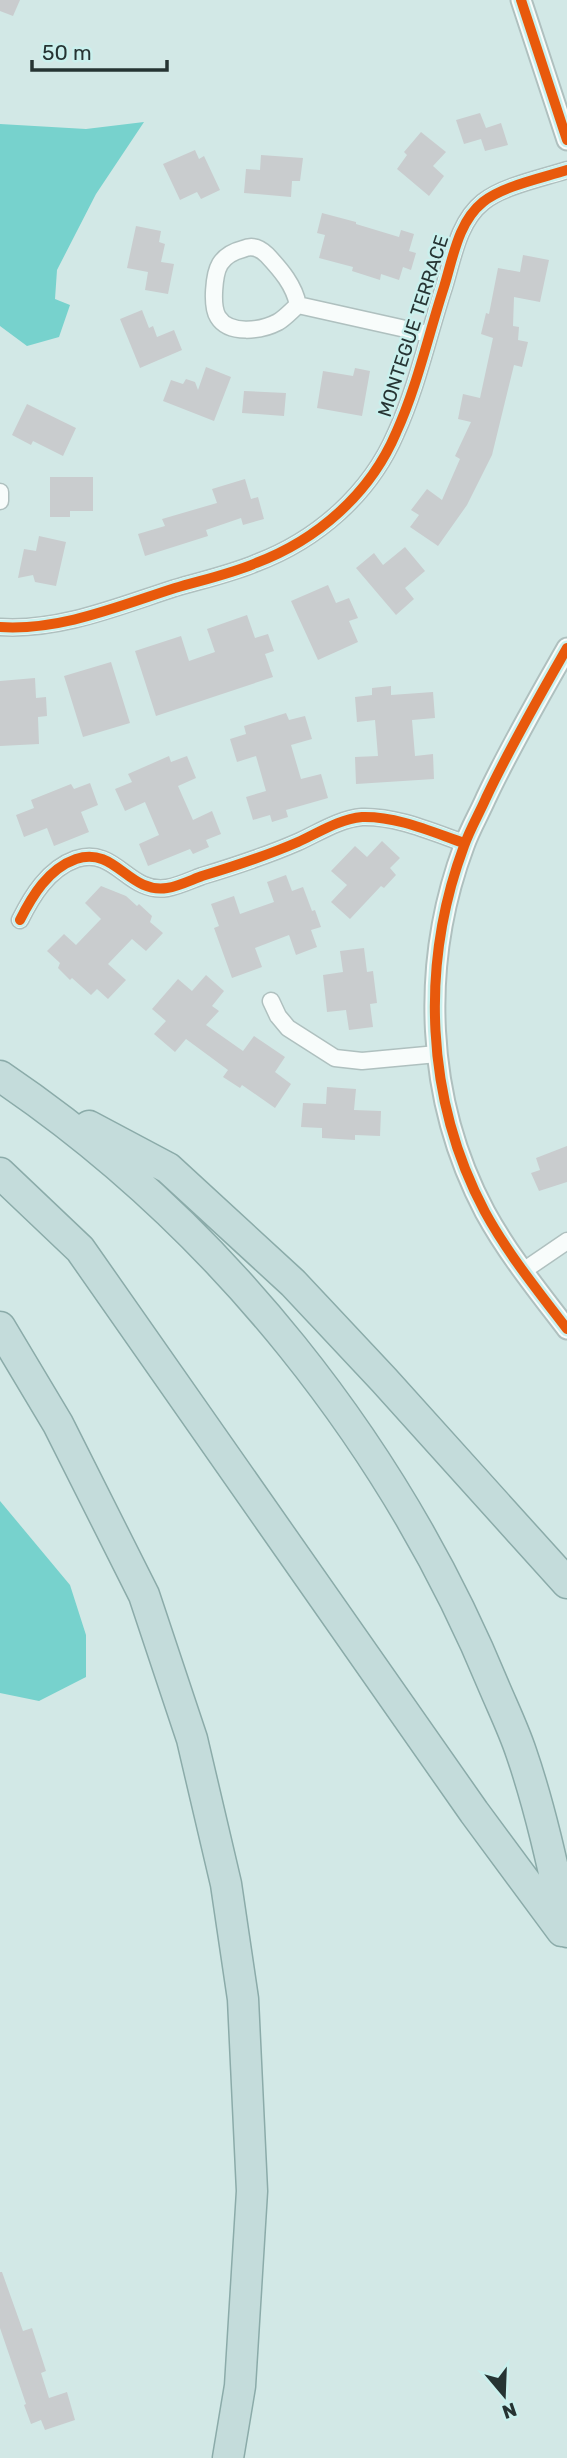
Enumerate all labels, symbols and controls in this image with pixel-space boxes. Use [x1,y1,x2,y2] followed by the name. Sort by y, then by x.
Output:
[32,28,166,72] scale bar
[42,40,92,65] text: 50 m
[373,232,453,420] street label: MONTEGUE TERRACE
[469,2360,539,2430] north arrow
[499,2398,520,2424] text: N

